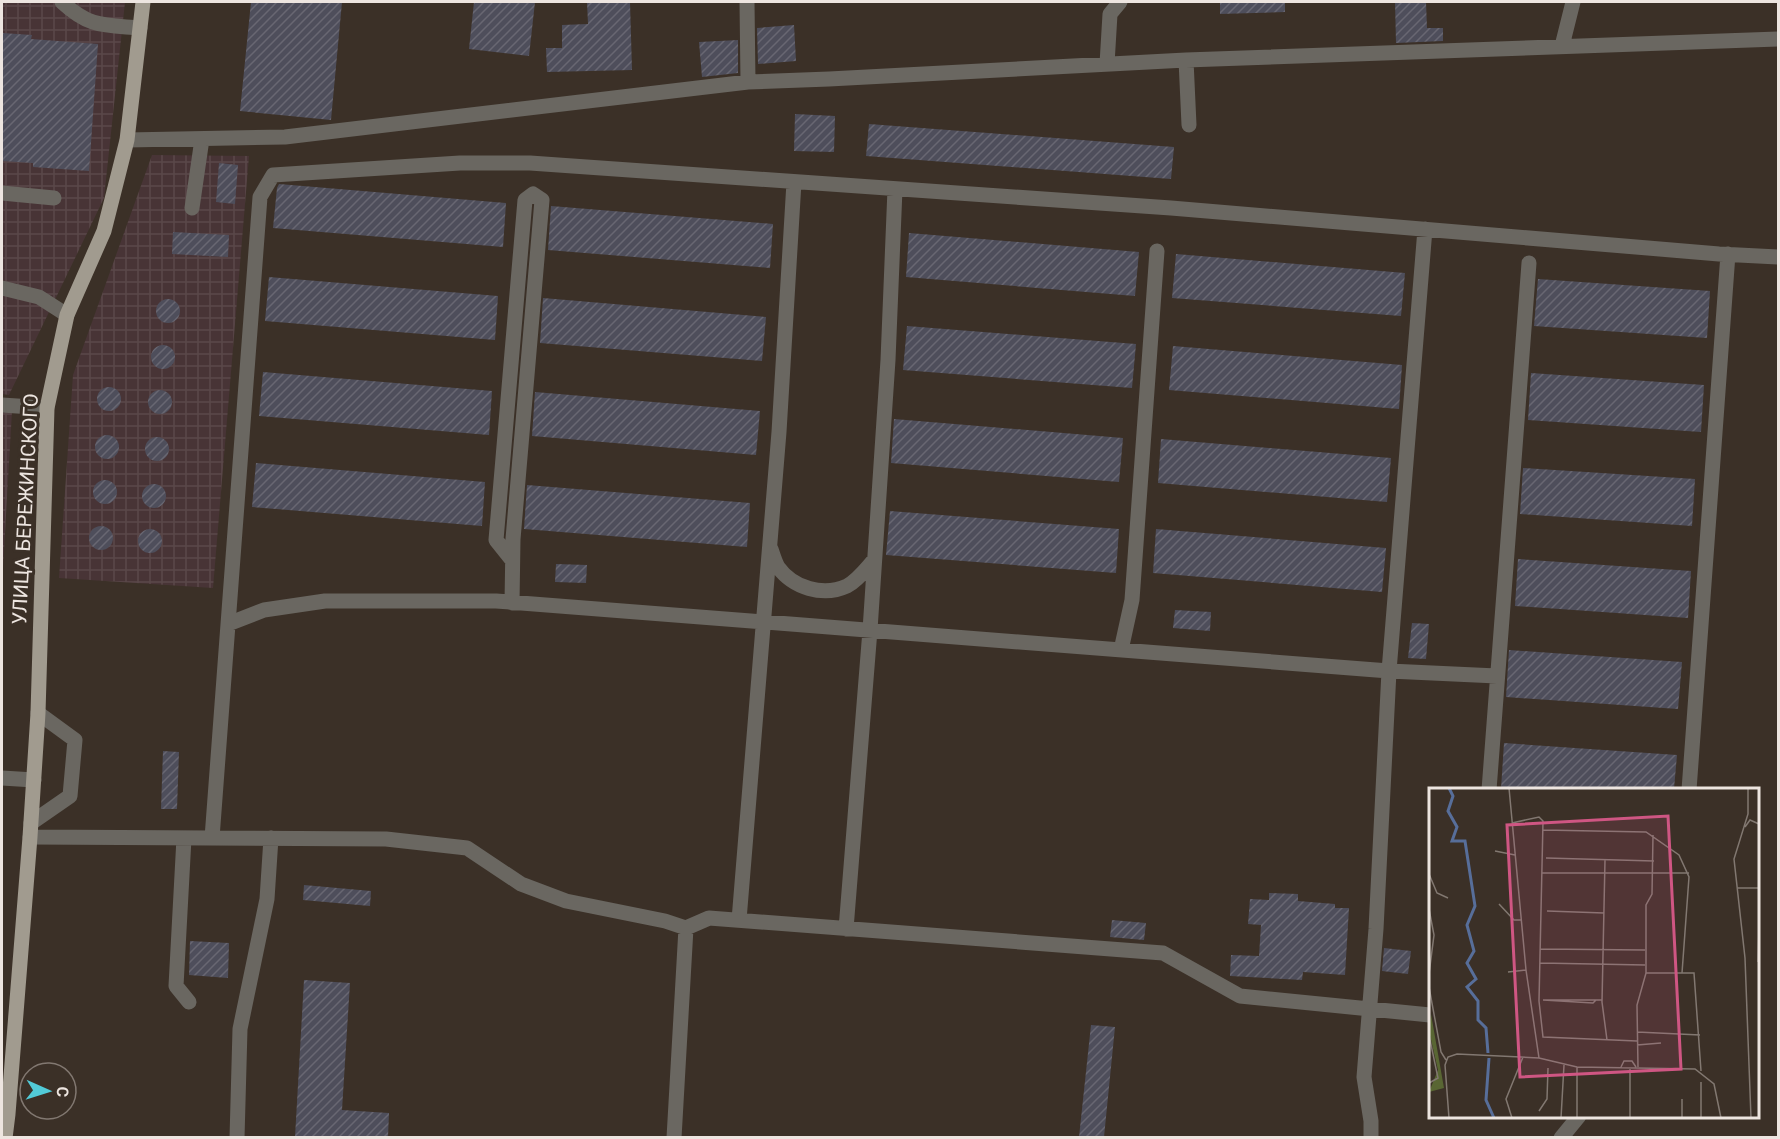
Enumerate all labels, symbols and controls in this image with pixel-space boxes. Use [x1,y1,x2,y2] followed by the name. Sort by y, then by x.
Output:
[7,393,43,625] street label: УЛИЦА БЕРЕЖИНСКОГО
[1429,788,1759,1118] inset map
[18,1061,78,1121] north arrow
[53,1086,72,1097] text: С

